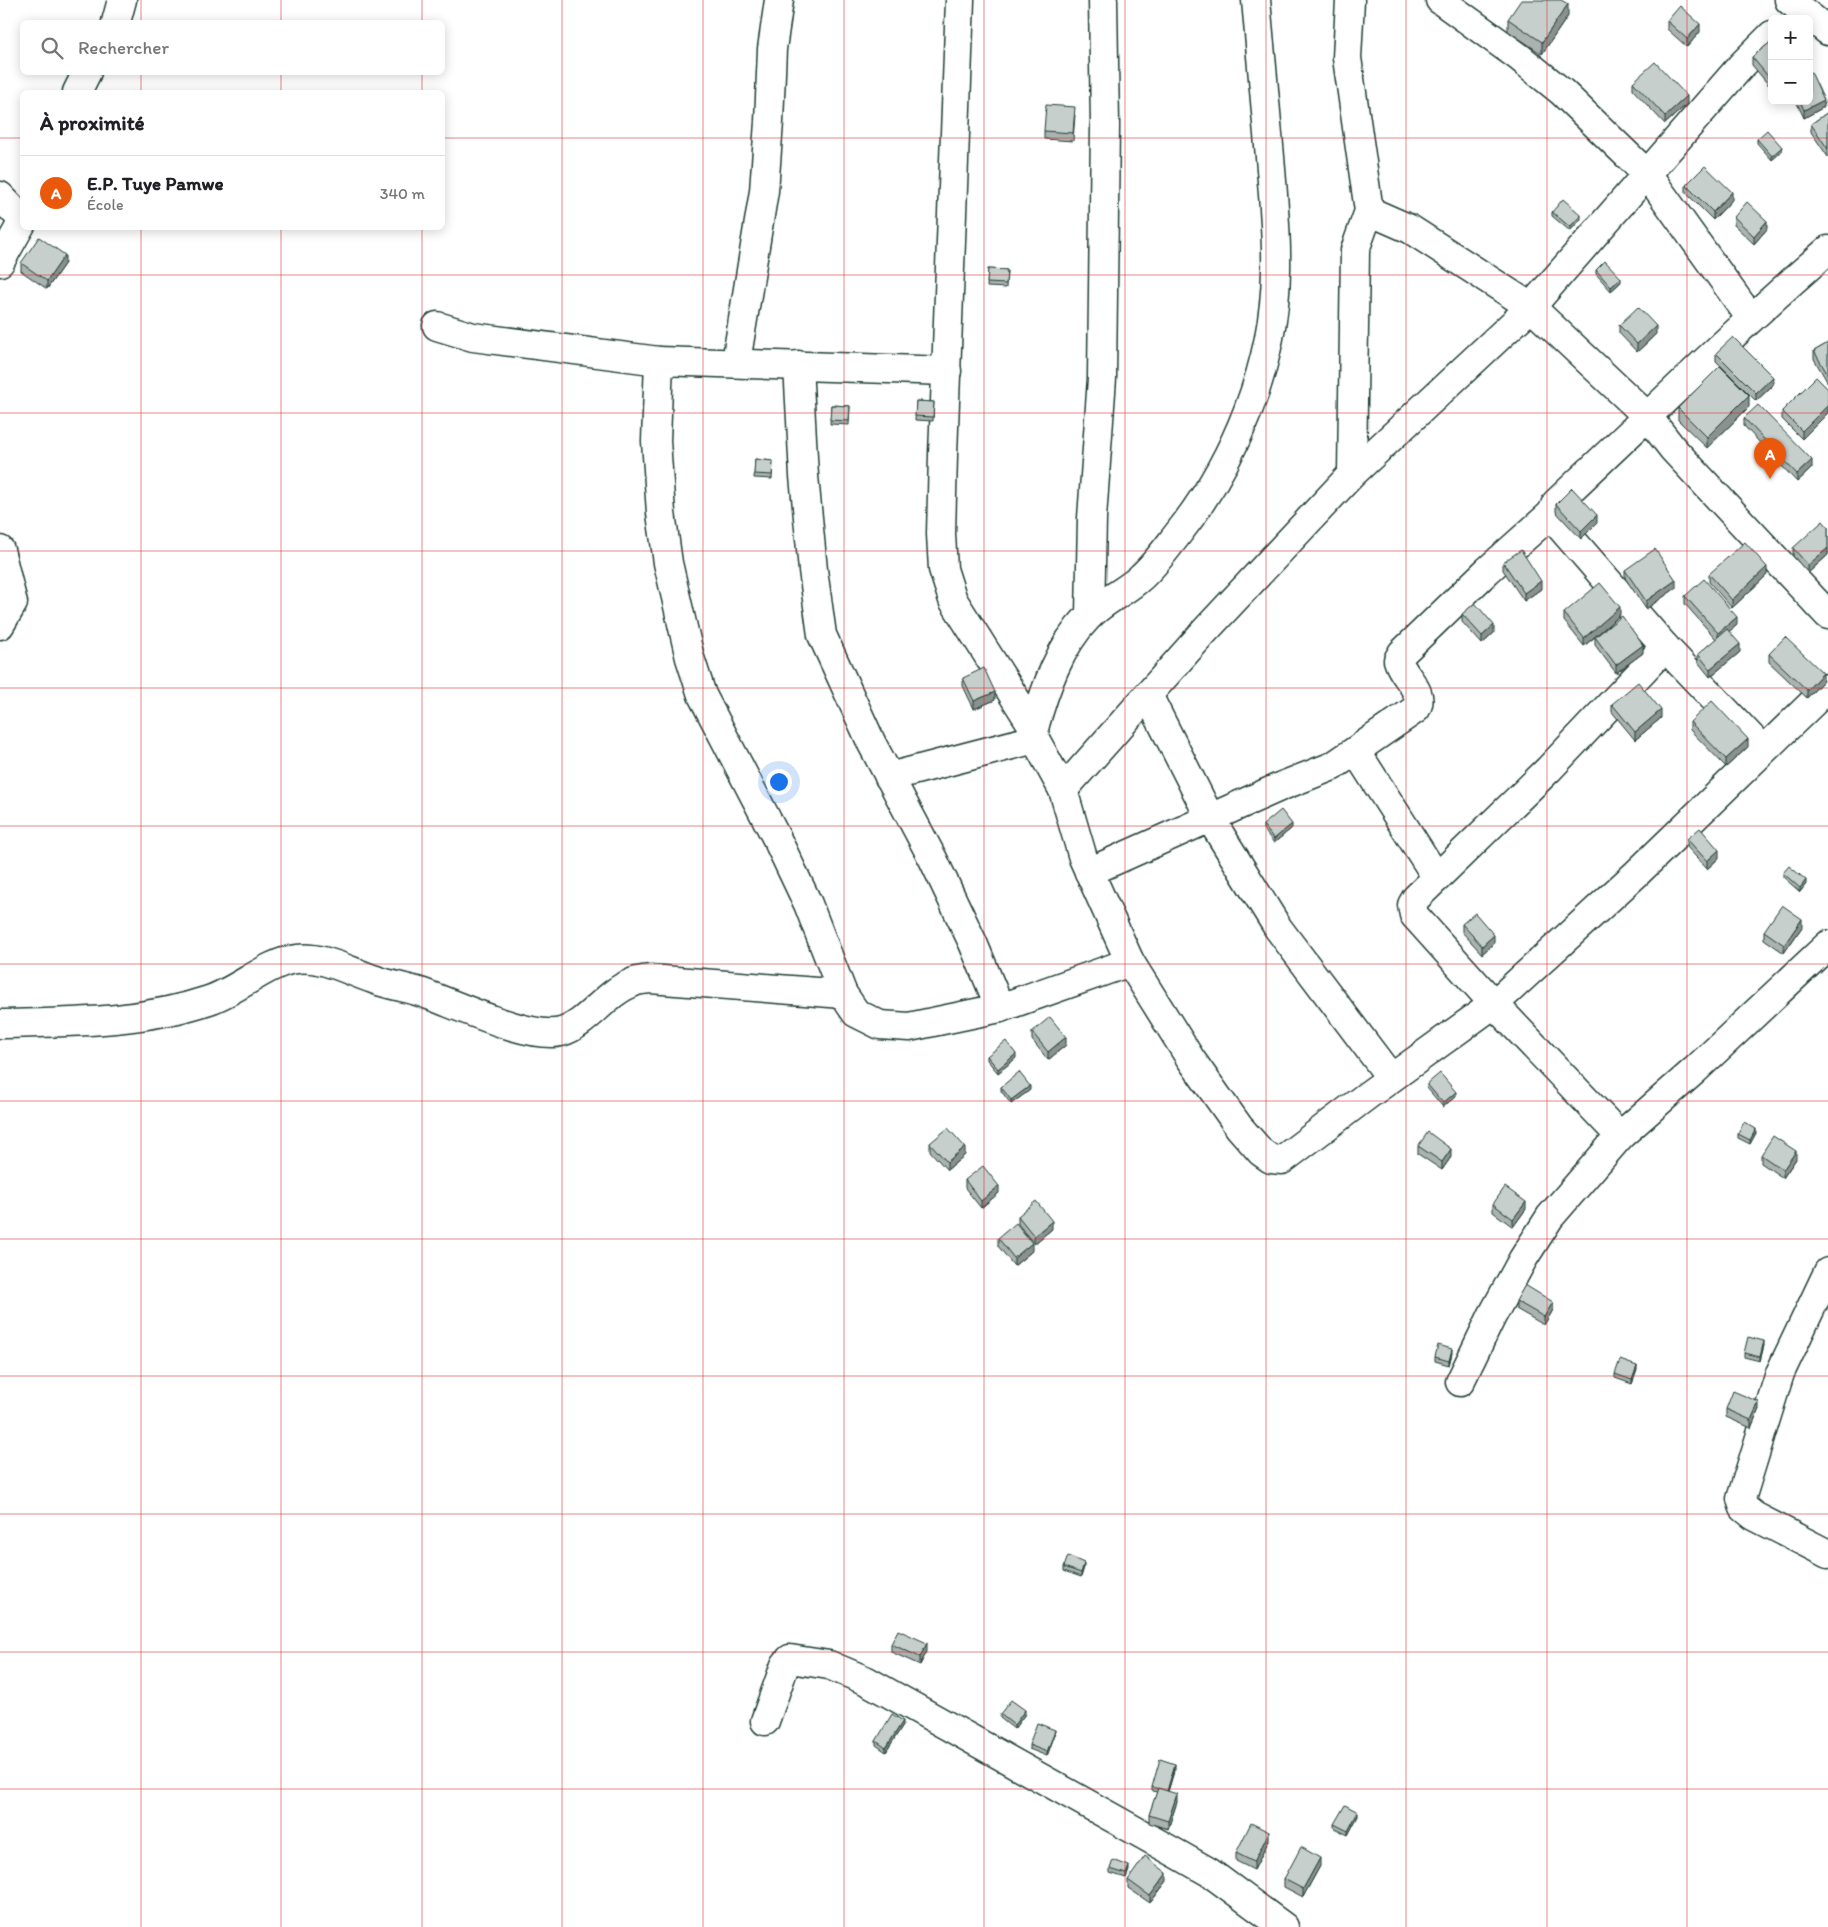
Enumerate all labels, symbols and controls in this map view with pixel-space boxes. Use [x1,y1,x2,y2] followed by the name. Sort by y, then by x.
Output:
[1768,15,1813,105] map controls
[1768,15,1813,60] button: +
[20,20,445,75] search box
[38,34,66,62] icon: search
[78,36,169,59] text: Rechercher
[1768,60,1813,105] button: −
[40,110,145,135] text: À proximité
[87,172,223,195] text: E.P. Tuye Pamwe
[51,184,61,203] text: A
[380,184,425,203] text: 340 m
[87,195,124,214] text: École
[1754,438,1786,479] pin: A
[766,769,792,795] your location

